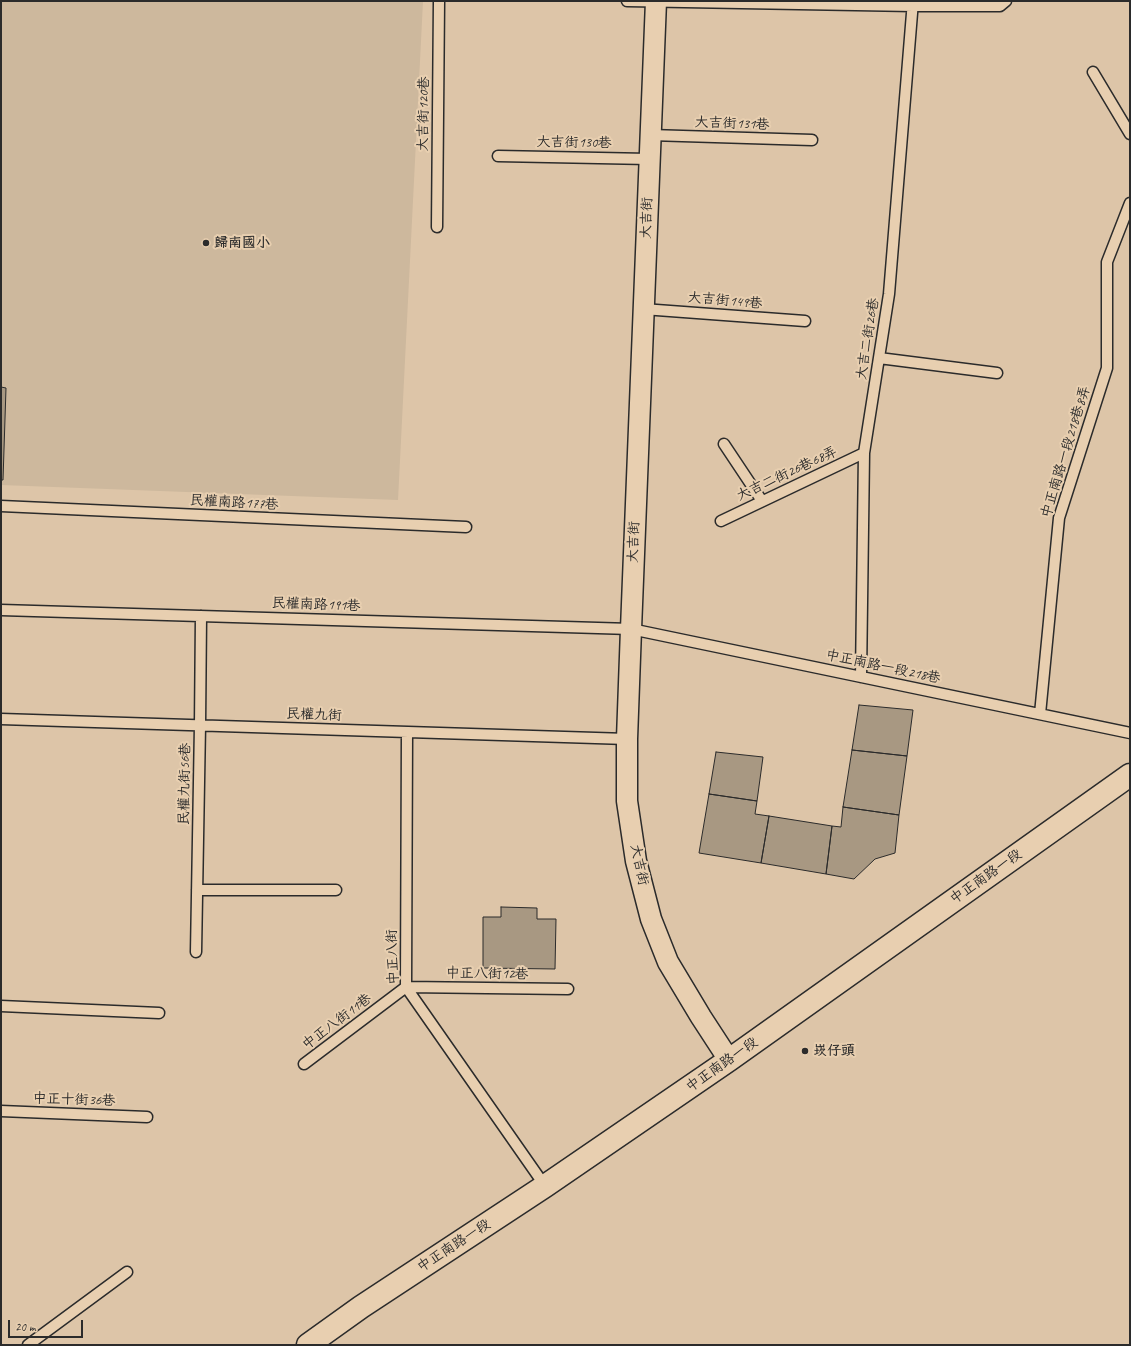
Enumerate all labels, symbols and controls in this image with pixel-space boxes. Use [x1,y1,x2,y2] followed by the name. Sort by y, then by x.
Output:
[415,76,433,152] street label: 大吉街120巷
[694,114,770,134] street label: 大吉街131巷
[536,134,612,152] street label: 大吉街130巷
[638,197,656,239] street label: 大吉街
[214,235,270,251] place label: 歸南國小
[201,238,211,248] marker: 歸南國小
[687,289,763,313] street label: 大吉街149巷
[853,297,883,381] street label: 大吉二街26巷
[1038,384,1094,520] street label: 中正南路一段218巷8弄
[734,443,840,505] street label: 大吉二街26巷68弄
[189,492,279,514] street label: 民權南路177巷
[625,521,643,563] street label: 大吉街
[271,595,361,615] street label: 民權南路191巷
[824,647,942,687] street label: 中正南路一段218巷
[286,706,342,724] street label: 民權九街
[176,743,194,825] street label: 民權九街56巷
[626,843,652,887] street label: 大吉街
[947,846,1025,908] street label: 中正南路一段
[384,929,402,985] street label: 中正八街
[446,965,528,983] street label: 中正八街12巷
[299,990,375,1054] street label: 中正八街11巷
[683,1034,761,1096] street label: 中正南路一段
[813,1043,855,1059] place label: 崁仔頭
[800,1046,810,1056] marker: 崁仔頭
[32,1090,116,1110] street label: 中正十街36巷
[414,1216,494,1276] street label: 中正南路一段
[10,1312,85,1338] scale bar
[15,1319,35,1335] text: 20 m

